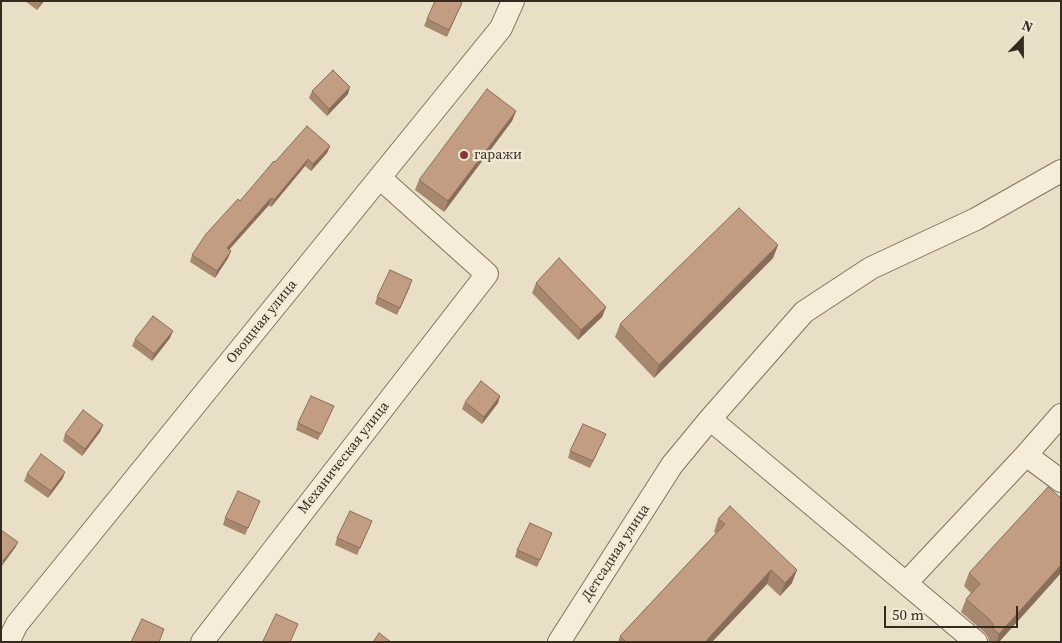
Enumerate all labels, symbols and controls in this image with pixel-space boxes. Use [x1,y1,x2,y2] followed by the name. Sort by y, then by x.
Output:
[997,15,1047,65] north arrow
[1019,15,1036,37] text: N
[474,147,522,163] place label: гаражи
[458,149,470,161] marker: гаражи
[223,277,301,367] street label: Овощная улица
[295,398,393,518] street label: Механическая улица
[578,501,654,605] street label: Детсадная улица
[887,596,1021,628] scale bar
[892,604,924,625] text: 50 m

